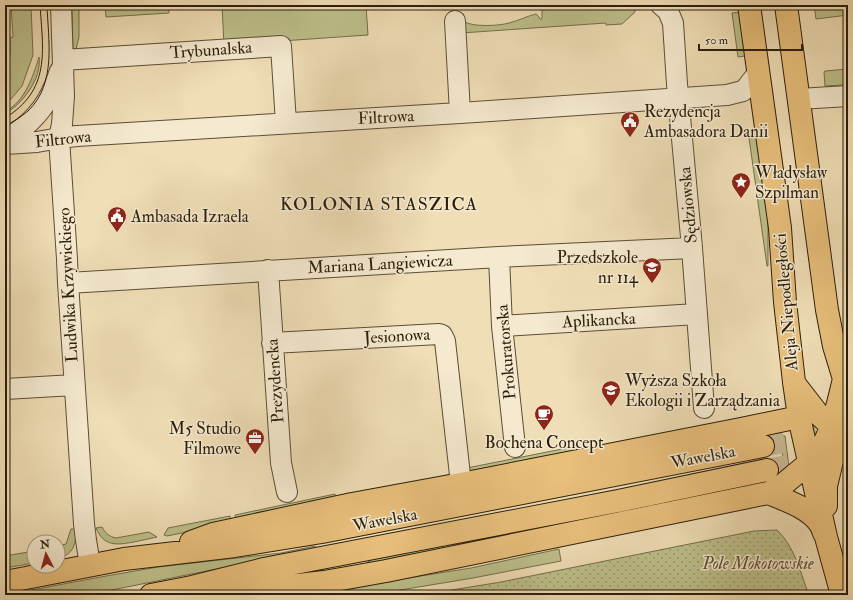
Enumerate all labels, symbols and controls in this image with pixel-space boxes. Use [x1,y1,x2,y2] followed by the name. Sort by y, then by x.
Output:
[699,26,802,52] scale bar
[705,33,729,48] text: 50 m
[169,37,254,64] street label: Trybunalska
[643,101,769,142] place label: Rezydencja Ambasadora Danii
[357,105,416,129] street label: Filtrowa
[619,110,641,138] public building icon: Rezydencja Ambasadora Danii
[34,125,93,152] street label: Filtrowa
[754,162,828,204] place label: Władysław Szpilman
[674,165,702,244] street label: Sędziowska
[730,171,752,199] place icon: Władysław Szpilman
[280,193,478,216] district label: KOLONIA STASZICA
[106,205,128,233] public building icon: Ambasada Izraela
[130,206,250,227] place label: Ambasada Izraela
[53,207,84,363] street label: Ludwika Krzywickiego
[769,232,804,373] street label: Aleja Niepodległości
[557,247,639,288] place label: Przedszkole nr 114
[307,250,454,278] street label: Mariana Langiewicza
[641,256,663,284] school or university icon: Przedszkole nr 114
[491,303,521,400] street label: Prokuratorska
[561,308,637,333] street label: Aplikancka
[362,324,432,349] street label: Jesionowa
[262,337,289,424] street label: Prezydencka
[624,370,781,411] place label: Wyższa Szkoła Ekologii i Zarządzania
[600,379,622,407] school or university icon: Wyższa Szkoła Ekologii i Zarządzania
[533,403,555,431] cafe icon: Bochena Concept
[169,418,241,459] place label: M5 Studio Filmowe
[244,427,266,455] office icon: M5 Studio Filmowe
[485,432,604,454] place label: Bochena Concept
[668,440,738,474] street label: Wawelska
[350,503,420,537] street label: Wawelska
[26,534,66,574] north arrow
[38,537,52,552] text: N
[701,553,814,574] park label: Pole Mokotowskie

